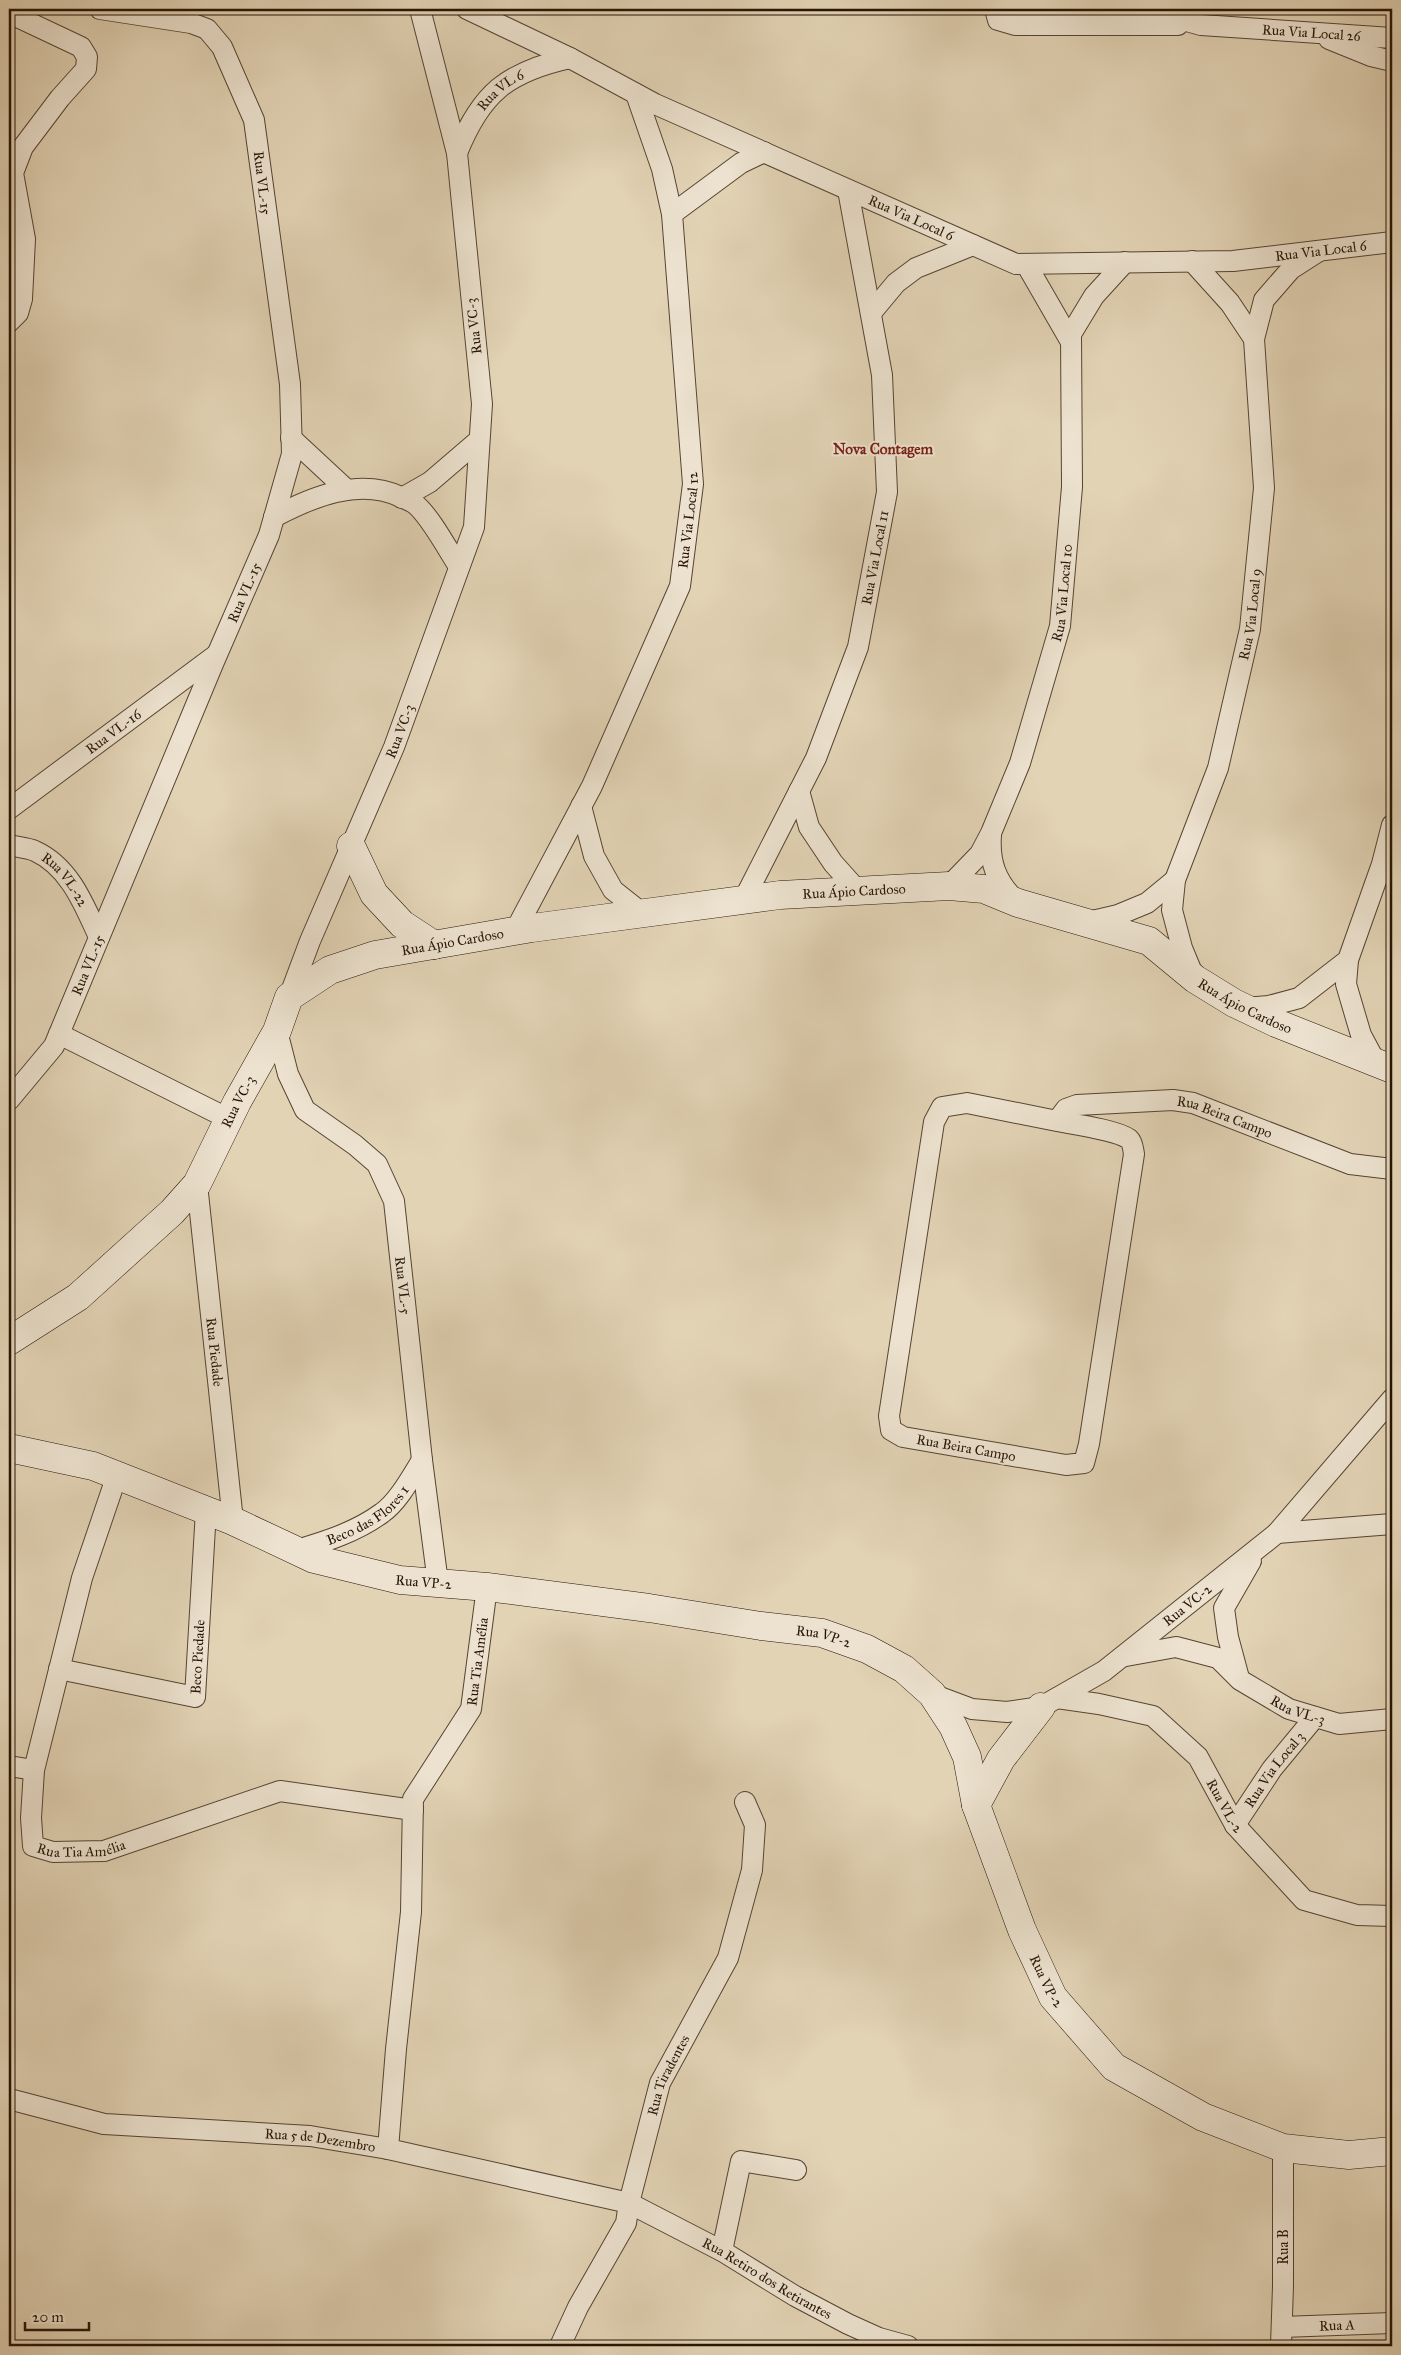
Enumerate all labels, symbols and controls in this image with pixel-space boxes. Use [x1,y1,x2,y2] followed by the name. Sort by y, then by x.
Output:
[1262,21,1362,44] street label: Rua Via Local 26
[473,65,527,114] street label: Rua VL 6
[250,150,274,216] street label: Rua VL-15
[866,191,957,244] street label: Rua Via Local 6
[1274,237,1368,264] street label: Rua Via Local 6
[463,297,485,355] street label: Rua VC-3
[833,440,933,459] district label: Nova Contagem
[674,471,701,570] street label: Rua Via Local 12
[858,508,892,606] street label: Rua Via Local 11
[1047,543,1076,644] street label: Rua Via Local 10
[224,559,265,625] street label: Rua VL-15
[1235,568,1264,662] street label: Rua Via Local 9
[382,702,417,761] street label: Rua VC-3
[82,705,145,758] street label: Rua VL-16
[39,848,92,910] street label: Rua VL-22
[802,880,906,902] street label: Rua Ápio Cardoso
[400,925,505,959] street label: Rua Ápio Cardoso
[68,932,108,998] street label: Rua VL-15
[1195,974,1294,1037] street label: Rua Ápio Cardoso
[217,1073,259,1131] street label: Rua VC-3
[1176,1092,1275,1142] street label: Rua Beira Campo
[392,1256,415,1316] street label: Rua VL-5
[203,1317,227,1388] street label: Rua Piedade
[915,1431,1017,1465] street label: Rua Beira Campo
[324,1482,413,1548] street label: Beco das Flores 1
[395,1571,453,1593] street label: Rua VP-2
[1159,1580,1215,1629] street label: Rua VC-2
[463,1616,491,1707] street label: Rua Tia Amélia
[187,1619,208,1695] street label: Beco Piedade
[795,1622,854,1651] street label: Rua VP-2
[1267,1691,1327,1728] street label: Rua VL-3
[1240,1728,1308,1811] street label: Rua Via Local 3
[1203,1776,1246,1836] street label: Rua VL-2
[35,1836,127,1861] street label: Rua Tia Amélia
[1026,1952,1067,2011] street label: Rua VP-2
[643,2032,693,2117] street label: Rua Tiradentes
[264,2125,377,2155] street label: Rua 5 de Dezembro
[1275,2229,1292,2265] street label: Rua B
[699,2234,835,2322] street label: Rua Retiro dos Retirantes
[25,2300,89,2332] scale bar
[32,2308,64,2326] text: 20 m
[1319,2316,1356,2334] street label: Rua A

